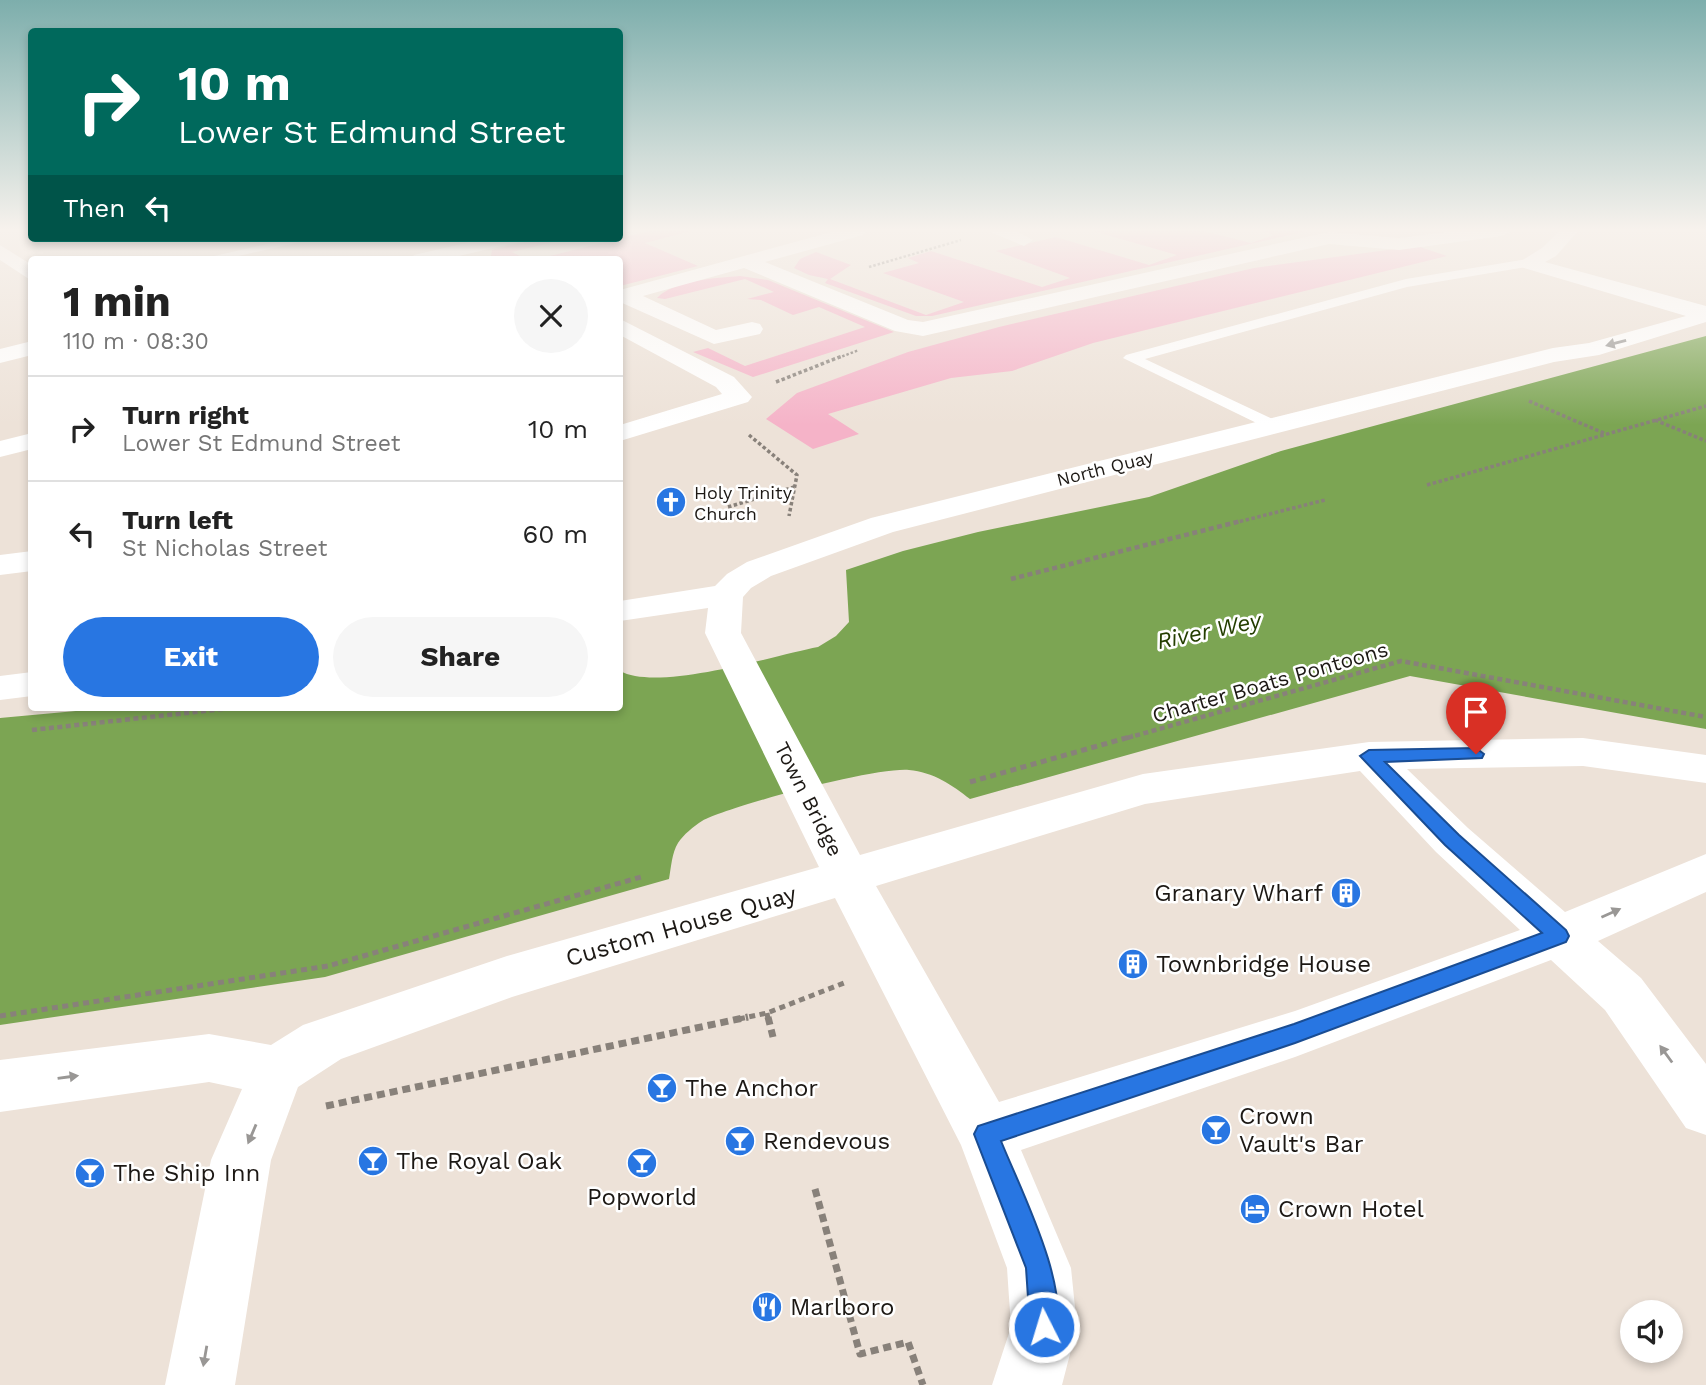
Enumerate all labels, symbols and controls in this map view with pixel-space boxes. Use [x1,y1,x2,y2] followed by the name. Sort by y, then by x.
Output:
[178,54,291,112] text: 10 m
[63,56,154,147] icon: right
[178,113,565,151] text: Lower St Edmund Street
[139,189,177,227] icon: left
[63,193,125,223] text: Then
[63,277,171,326] text: 1 min
[514,279,588,353] button: close
[63,328,209,355] text: 110 m · 08:30
[1606,339,1627,349] one-way arrow
[122,400,249,430] text: Turn right
[63,410,101,448] icon: right
[528,414,588,444] text: 10 m
[122,430,400,457] text: Lower St Edmund Street
[1054,446,1156,490] street label: North Quay
[694,482,793,524] place label: Holy Trinity Church
[654,485,688,519] church icon: Holy Trinity Church
[122,505,233,535] text: Turn left
[63,515,101,553] icon: left
[522,519,588,549] text: 60 m
[122,535,327,562] text: St Nicholas Street
[1154,606,1265,655] water label: River Wey
[63,617,319,697] button: Exit
[333,617,588,697] button: Share
[1149,636,1391,728] street label: Charter Boats Pontoons
[1446,682,1506,754] pin
[1457,693,1495,731] icon: arrive
[770,738,848,860] street label: Town Bridge
[1329,876,1363,910] building icon: Granary Wharf
[562,879,800,972] street label: Custom House Quay
[1154,879,1324,907] place label: Granary Wharf
[1600,907,1621,918] one-way arrow
[1116,947,1150,981] building icon: Townbridge House
[1156,950,1371,978] place label: Townbridge House
[1659,1045,1673,1063] one-way arrow
[645,1071,679,1105] bar icon: The Anchor
[57,1072,79,1083] one-way arrow
[685,1074,818,1102] place label: The Anchor
[1239,1102,1364,1158] place label: Crown Vault's Bar
[1199,1113,1233,1147] bar icon: Crown Vault's Bar
[246,1124,257,1145] one-way arrow
[723,1124,757,1158] bar icon: Rendevous
[763,1127,890,1155] place label: Rendevous
[356,1144,390,1178] bar icon: The Royal Oak
[625,1146,659,1180] bar icon: Popworld
[396,1147,562,1175] place label: The Royal Oak
[73,1156,107,1190] bar icon: The Ship Inn
[113,1159,260,1187] place label: The Ship Inn
[587,1183,697,1211] place label: Popworld
[1238,1192,1272,1226] hotel icon: Crown Hotel
[1278,1195,1425,1223] place label: Crown Hotel
[750,1290,784,1324] restaurant icon: Marlboro
[1007,1290,1081,1364] position arrow
[790,1293,894,1321] place label: Marlboro
[1620,1300,1683,1363] map controls
[1620,1300,1683,1363] button: sound
[199,1345,210,1367] one-way arrow

